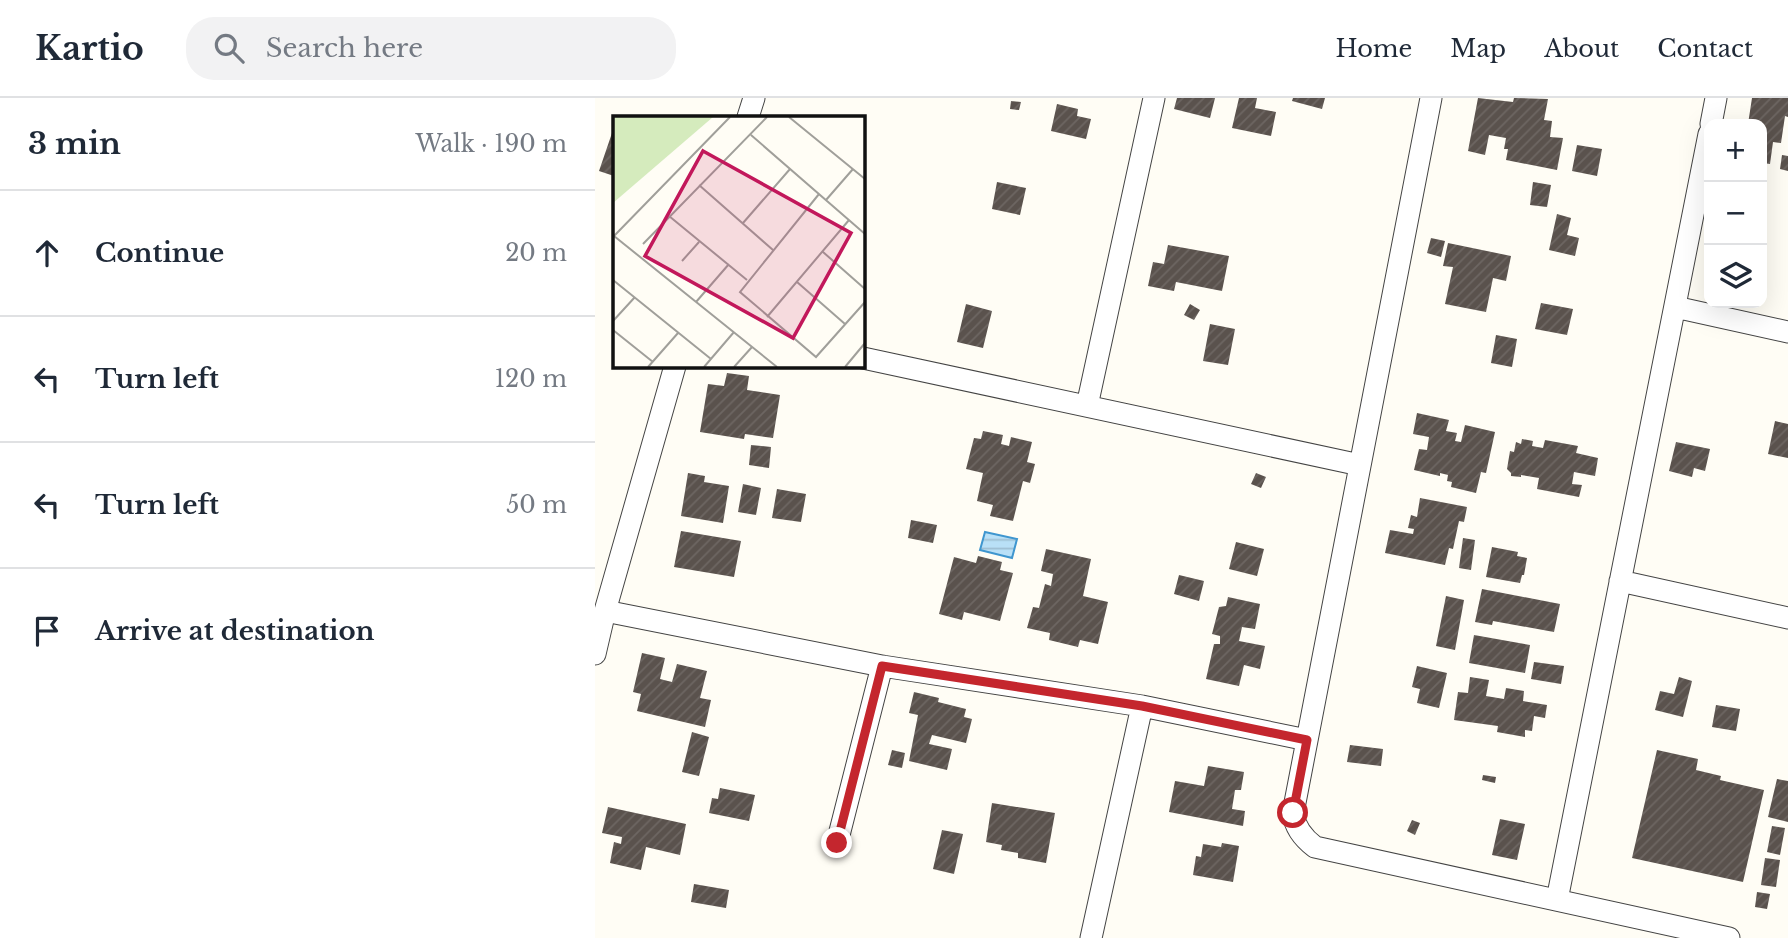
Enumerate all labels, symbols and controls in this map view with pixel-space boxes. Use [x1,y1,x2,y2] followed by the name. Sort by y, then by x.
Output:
[186,17,676,80] search box
[35,28,144,69] text: Kartio
[210,29,248,67] icon: search
[266,32,423,64] text: Search here
[1336,34,1412,63] text: Home
[1450,34,1506,63] text: Map
[1544,34,1619,63] text: About
[1657,34,1753,63] text: Contact
[613,116,865,368] inset map
[1704,119,1767,308] map controls
[1704,119,1767,182] button: +
[28,125,121,162] text: 3 min
[415,130,567,158] text: Walk · 190 m
[1704,182,1767,245] button: −
[28,234,66,272] icon: ahead
[95,237,224,269] text: Continue
[505,239,567,267] text: 20 m
[1704,245,1767,308] button: layers
[28,360,66,398] icon: left
[95,363,219,395] text: Turn left
[495,365,567,393] text: 120 m
[28,486,66,524] icon: left
[95,489,219,521] text: Turn left
[506,491,567,519] text: 50 m
[28,612,66,650] icon: arrive
[95,615,375,647] text: Arrive at destination
[1277,797,1308,828] route start
[821,827,852,858] route end

